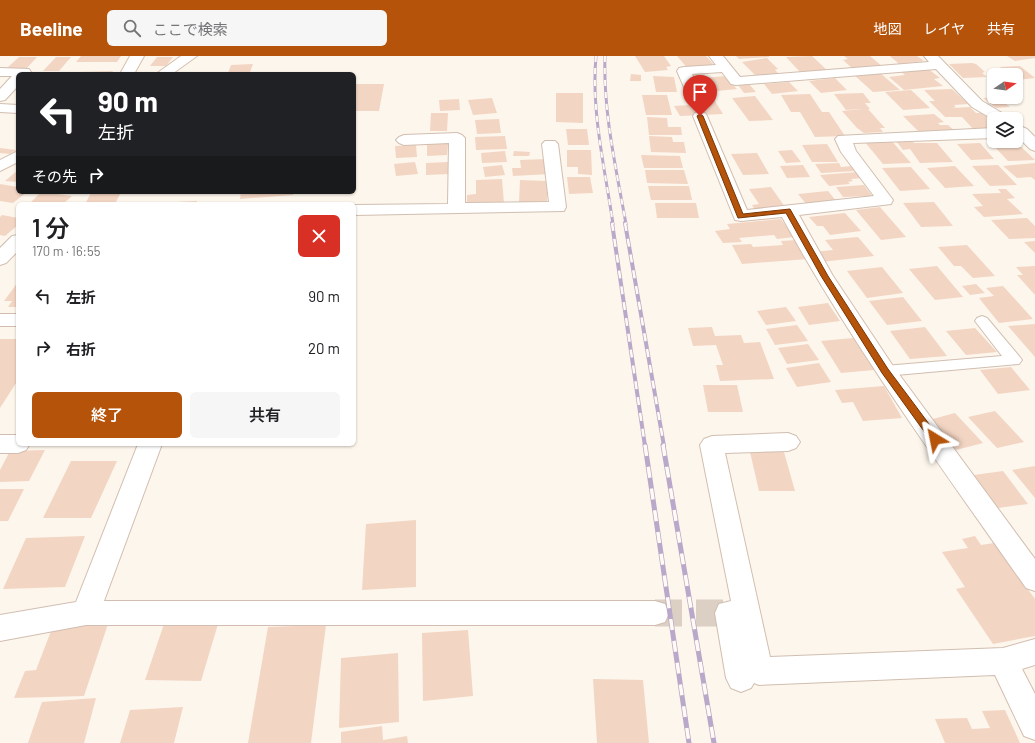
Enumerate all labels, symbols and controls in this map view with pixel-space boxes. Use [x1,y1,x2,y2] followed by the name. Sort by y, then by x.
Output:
[107,10,387,46] search box
[20,17,83,40] text: Beeline
[121,17,143,39] icon: search
[153,20,228,38] text: ここで検索
[873,20,901,37] text: 地図
[923,20,965,37] text: レイヤ
[987,20,1015,37] text: 共有
[987,68,1023,104] north arrow
[987,68,1023,148] map controls
[683,75,717,116] pin
[689,81,711,103] icon: arrive
[98,84,158,118] text: 90 m
[32,88,84,140] icon: left
[987,112,1023,148] button: layers
[98,121,134,143] text: 左折
[85,164,107,186] icon: right
[32,167,77,185] text: その先
[32,213,69,242] text: 1 分
[298,215,340,257] button: close
[32,243,100,259] text: 170 m · 16:55
[32,285,54,307] icon: left
[308,287,340,305] text: 90 m
[66,288,96,306] text: 左折
[32,337,54,359] icon: right
[308,339,340,357] text: 20 m
[66,340,96,358] text: 右折
[32,392,182,438] button: 終了
[190,392,340,438] button: 共有
[914,418,956,460] position arrow

